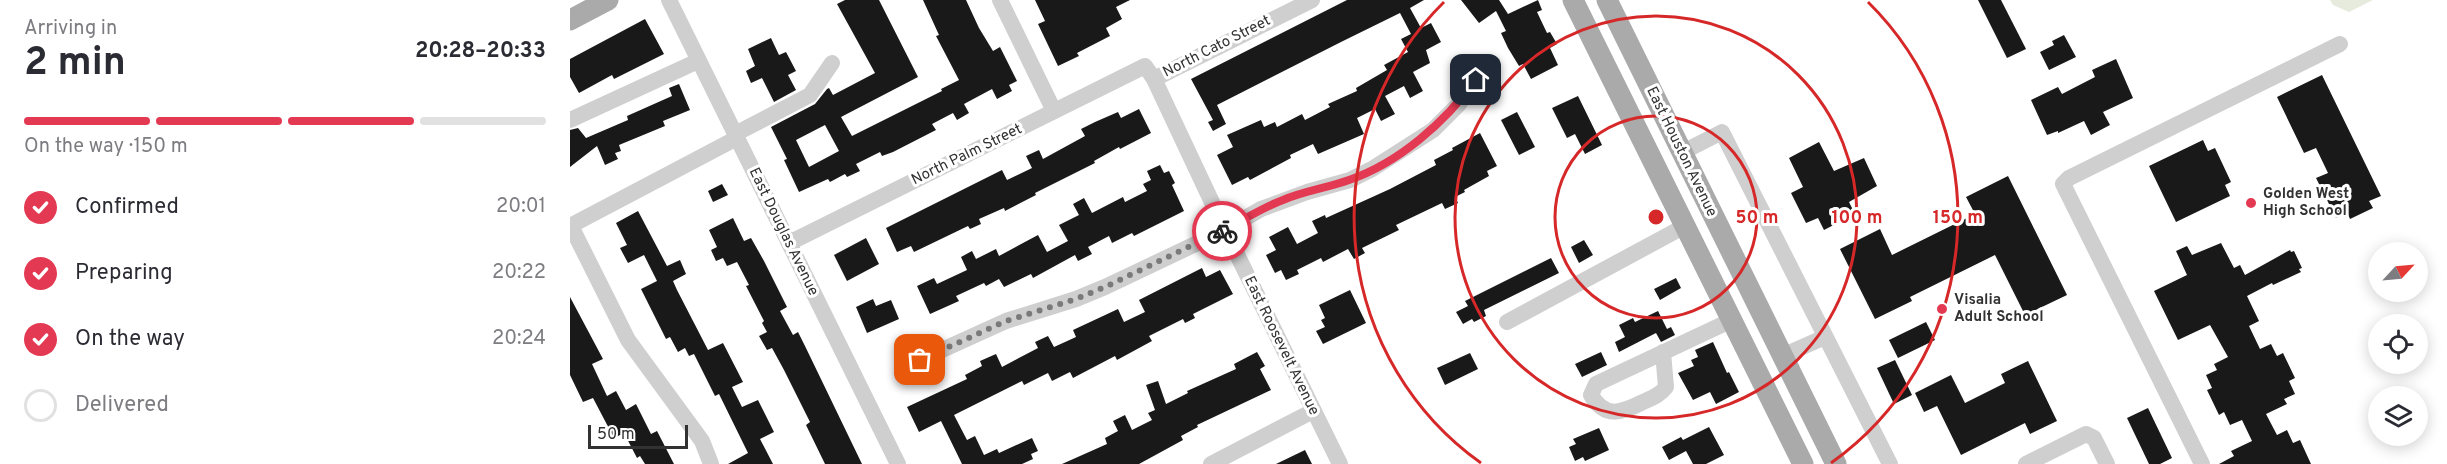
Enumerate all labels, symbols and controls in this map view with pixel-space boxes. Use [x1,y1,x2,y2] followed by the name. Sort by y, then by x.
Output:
[1160,12,1274,82] street label: North Cato Street
[24,16,117,42] text: Arriving in
[415,38,546,65] text: 20:28–20:33
[24,40,126,89] text: 2 min
[1450,54,1501,105] pin
[1459,63,1492,96] icon: home
[1641,84,1721,220] street label: East Houston Avenue
[909,120,1025,190] street label: North Palm Street
[24,134,188,160] text: On the way · 150 m
[744,165,822,299] street label: East Douglas Avenue
[2263,185,2349,221] place label: Golden West High School
[24,191,57,224] icon: check
[75,194,179,221] text: Confirmed
[496,194,546,220] text: 20:01
[2244,196,2258,210] marker: Golden West High School
[1192,201,1252,261] courier
[1646,207,1666,227] centre of rings
[1735,207,1779,230] text: 50 m
[1831,207,1883,230] text: 100 m
[1933,207,1983,230] text: 150 m
[1206,215,1239,248] icon: bike
[2368,242,2428,302] north arrow
[2368,242,2428,446] map controls
[24,257,57,290] icon: check
[75,260,173,287] text: Preparing
[492,260,546,286] text: 20:22
[1239,273,1323,419] street label: East Roosevelt Avenue
[1954,291,2044,327] place label: Visalia Adult School
[1935,302,1949,316] marker: Visalia Adult School
[2368,314,2428,374] button: locate
[24,323,57,356] icon: check
[75,326,185,353] text: On the way
[492,326,546,352] text: 20:24
[894,334,945,385] pin
[903,343,936,376] icon: bag
[2368,386,2428,446] button: layers
[75,392,169,419] text: Delivered
[588,422,688,450] scale bar
[597,425,635,445] text: 50 m

